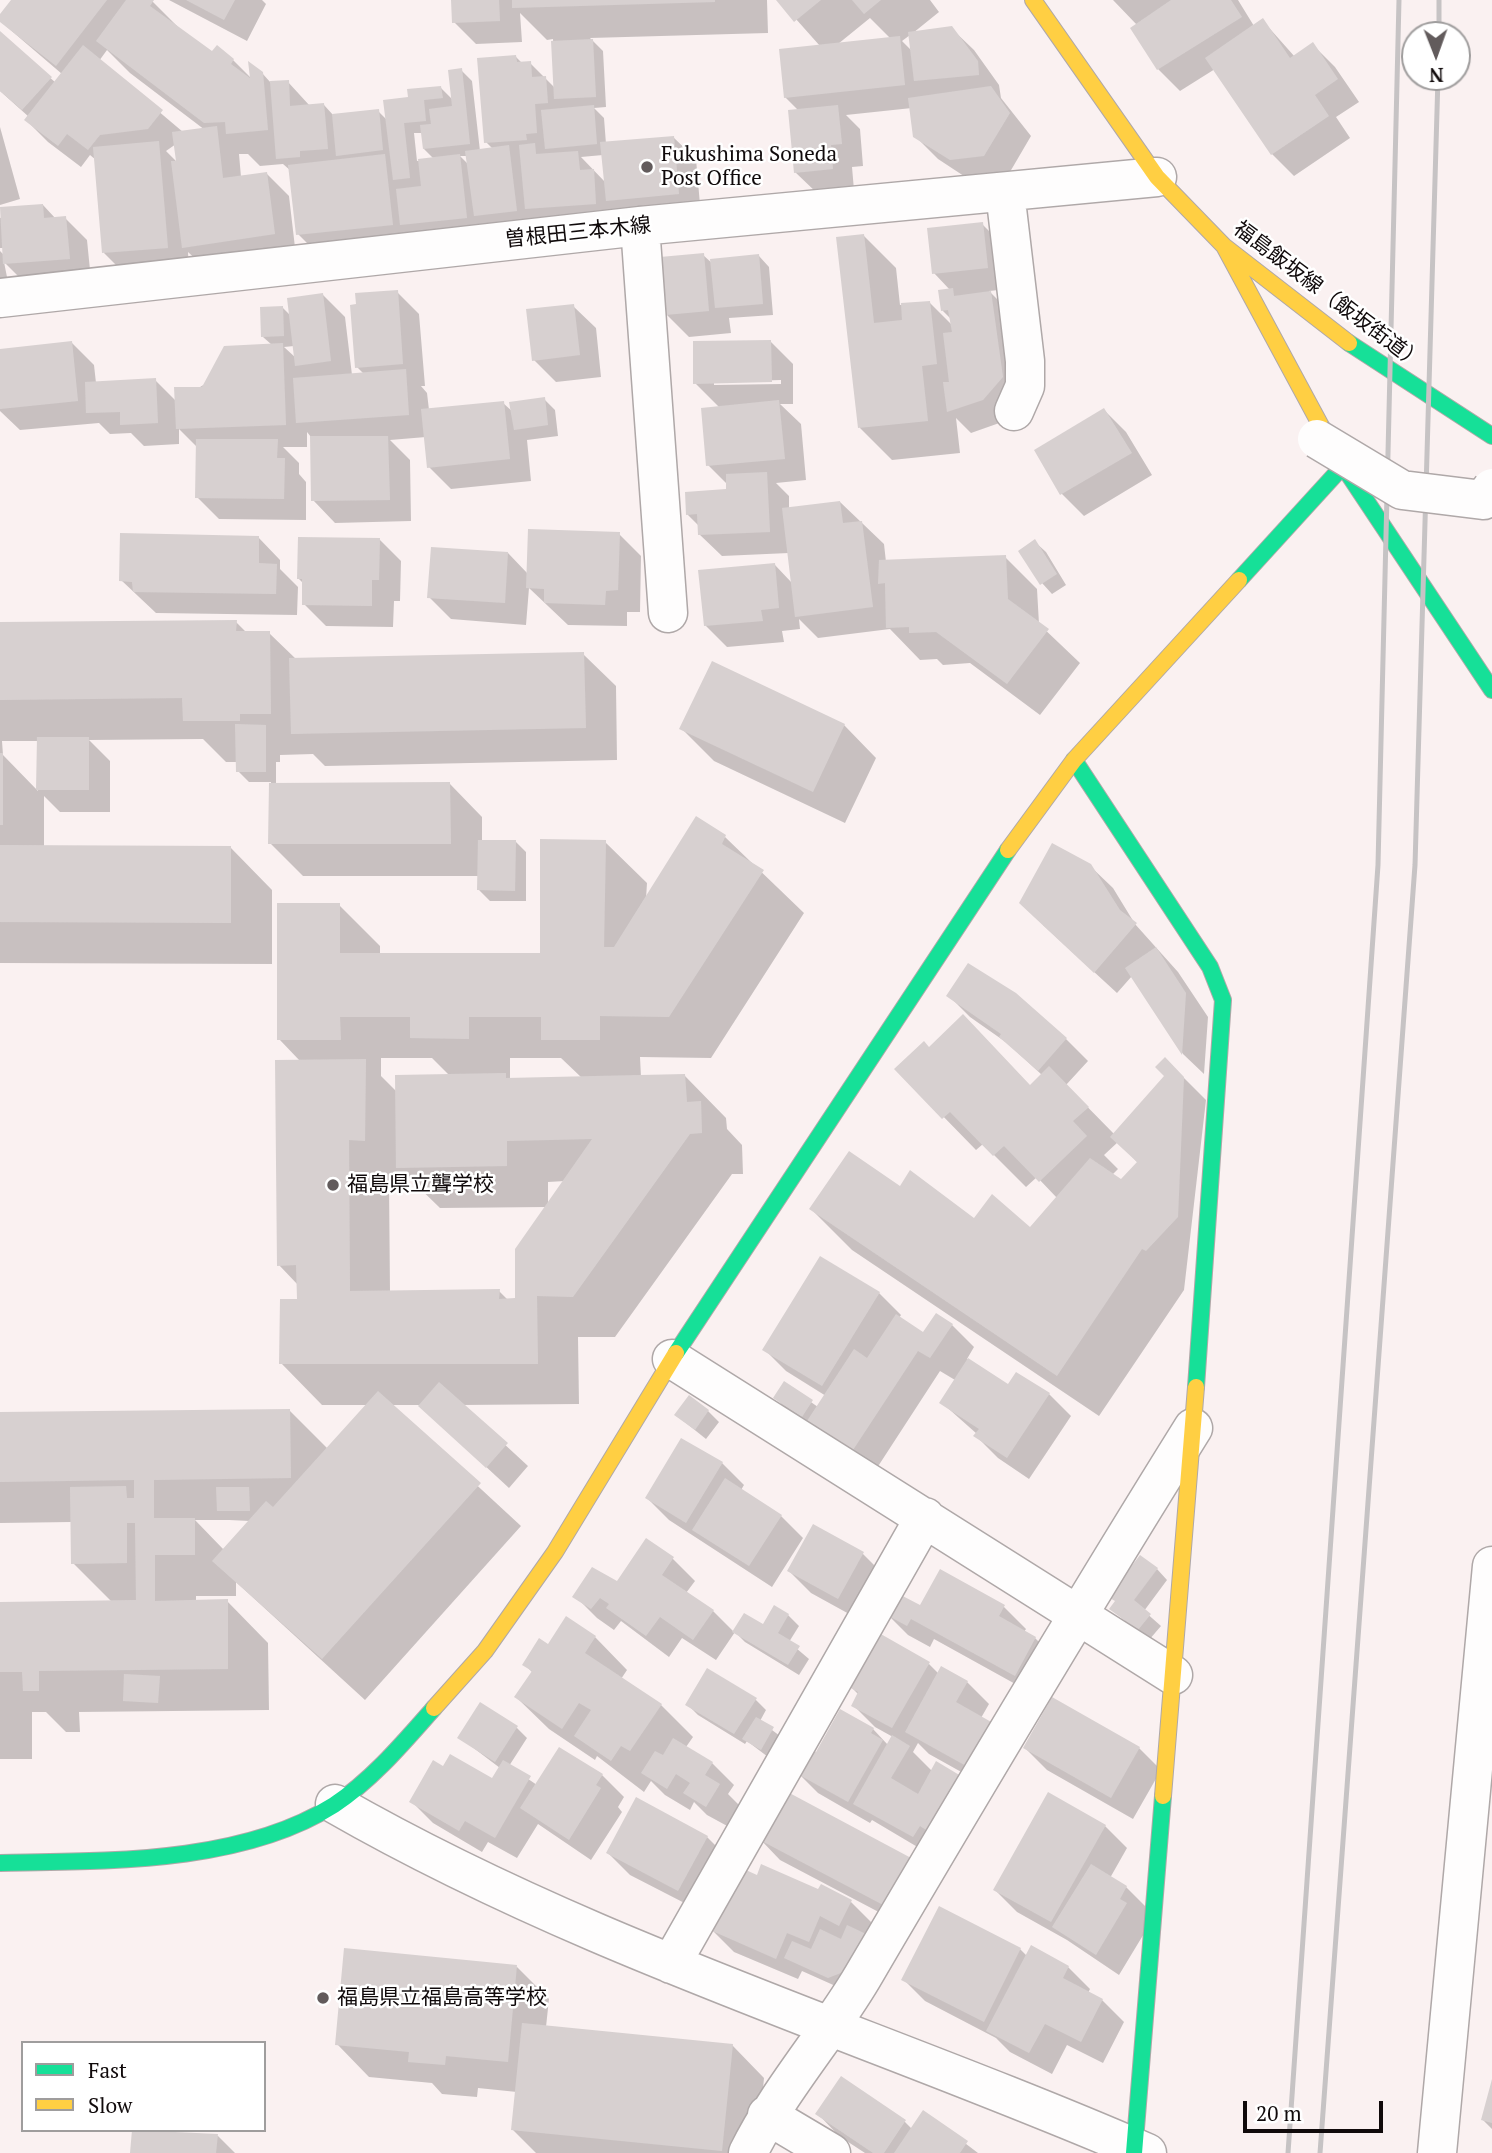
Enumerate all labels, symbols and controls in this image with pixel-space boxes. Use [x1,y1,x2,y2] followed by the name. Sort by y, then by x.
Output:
[1401,21,1471,91] north arrow
[1429,63,1444,88] text: N
[661,142,837,192] place label: Fukushima Soneda Post Office
[639,159,655,175] marker: Fukushima Soneda Post Office
[504,213,652,253] street label: 曽根田三本木線
[1228,216,1428,376] street label: 福島飯坂線（飯坂街道）
[347,1172,494,1198] place label: 福島県立聾学校
[325,1177,341,1193] marker: 福島県立聾学校
[337,1985,547,2011] place label: 福島県立福島高等学校
[315,1990,331,2006] marker: 福島県立福島高等学校
[21,2041,266,2132] legend
[88,2056,127,2084] text: Fast
[1247,2086,1387,2130] scale bar
[88,2091,132,2119] text: Slow
[1256,2099,1302,2127] text: 20 m

